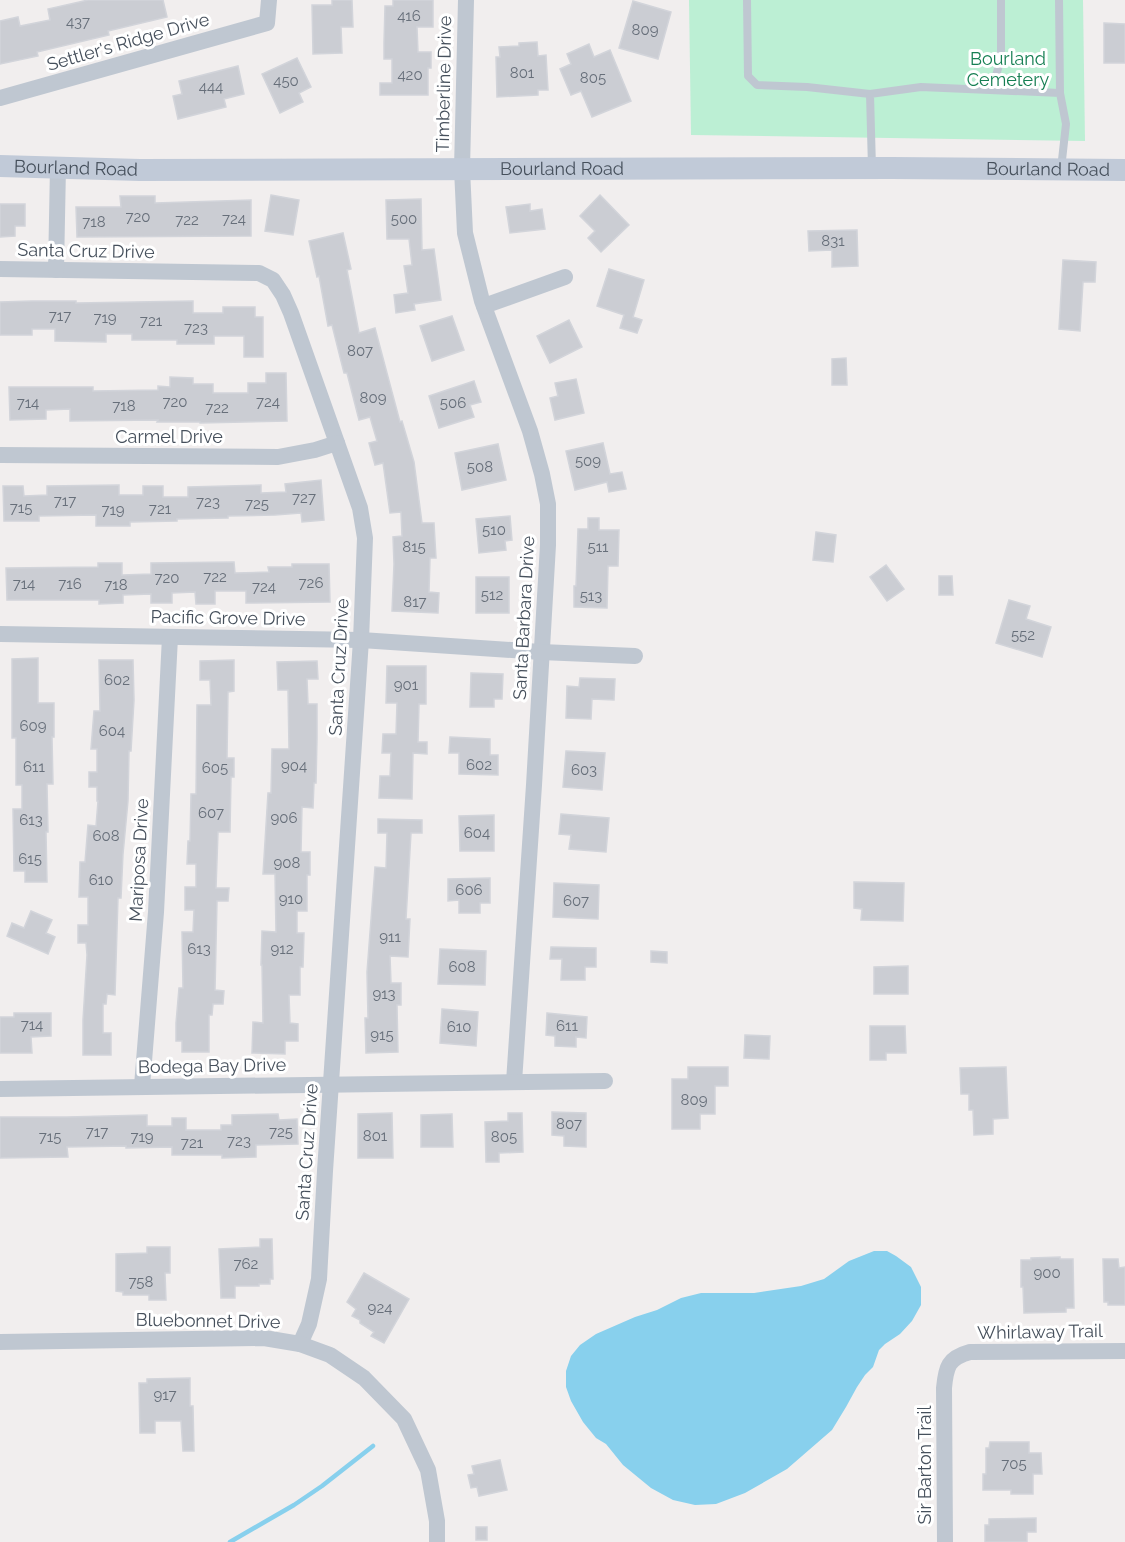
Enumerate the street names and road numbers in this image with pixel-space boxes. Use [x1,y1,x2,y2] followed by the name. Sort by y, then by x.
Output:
[44,8,212,75] street label: Settler's Ridge Drive
[432,15,455,153] street label: Timberline Drive
[14,155,138,180] street label: Bourland Road
[500,158,624,179] street label: Bourland Road
[986,158,1110,180] street label: Bourland Road
[17,239,155,262] street label: Santa Cruz Drive
[115,426,223,447] street label: Carmel Drive
[509,535,538,701] street label: Santa Barbara Drive
[324,597,353,736] street label: Santa Cruz Drive
[150,606,306,629] street label: Pacific Grove Drive
[125,797,152,922] street label: Mariposa Drive
[138,1054,287,1077] street label: Bodega Bay Drive
[291,1082,322,1221] street label: Santa Cruz Drive
[135,1309,281,1332] street label: Bluebonnet Drive
[977,1320,1103,1343] street label: Whirlaway Trail
[914,1405,935,1524] street label: Sir Barton Trail

